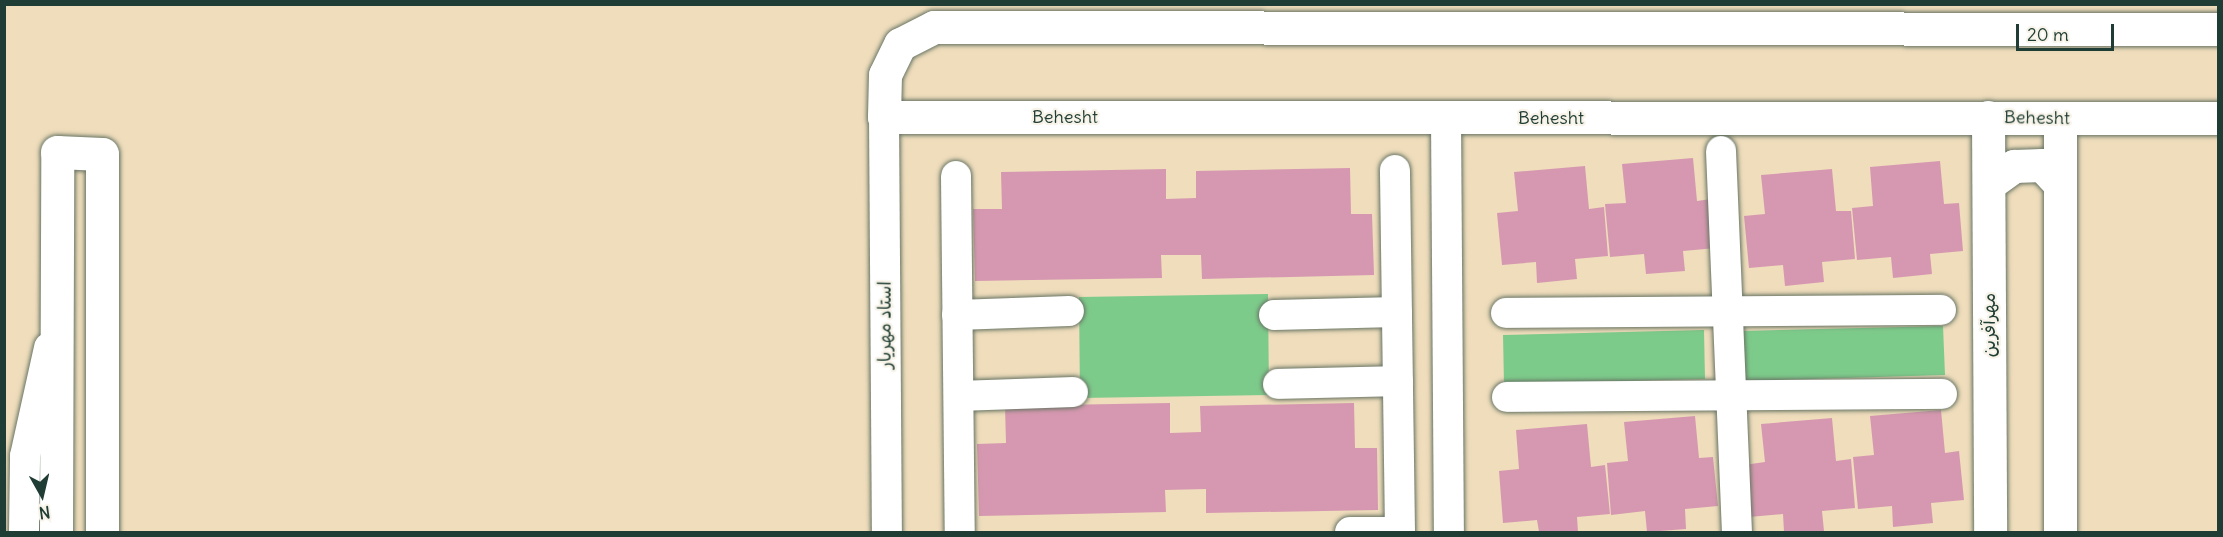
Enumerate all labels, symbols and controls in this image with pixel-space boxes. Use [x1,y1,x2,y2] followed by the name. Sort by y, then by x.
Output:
[2019,12,2116,50] scale bar
[2027,23,2069,46] text: 20 m
[1032,106,1098,128] street label: Behesht
[1518,107,1584,129] street label: Behesht
[2004,107,2070,129] street label: Behesht
[874,281,896,369] street label: استاد مهریار
[1978,293,2000,357] street label: مهرآفرین
[12,465,72,525] north arrow
[38,502,51,523] text: N

